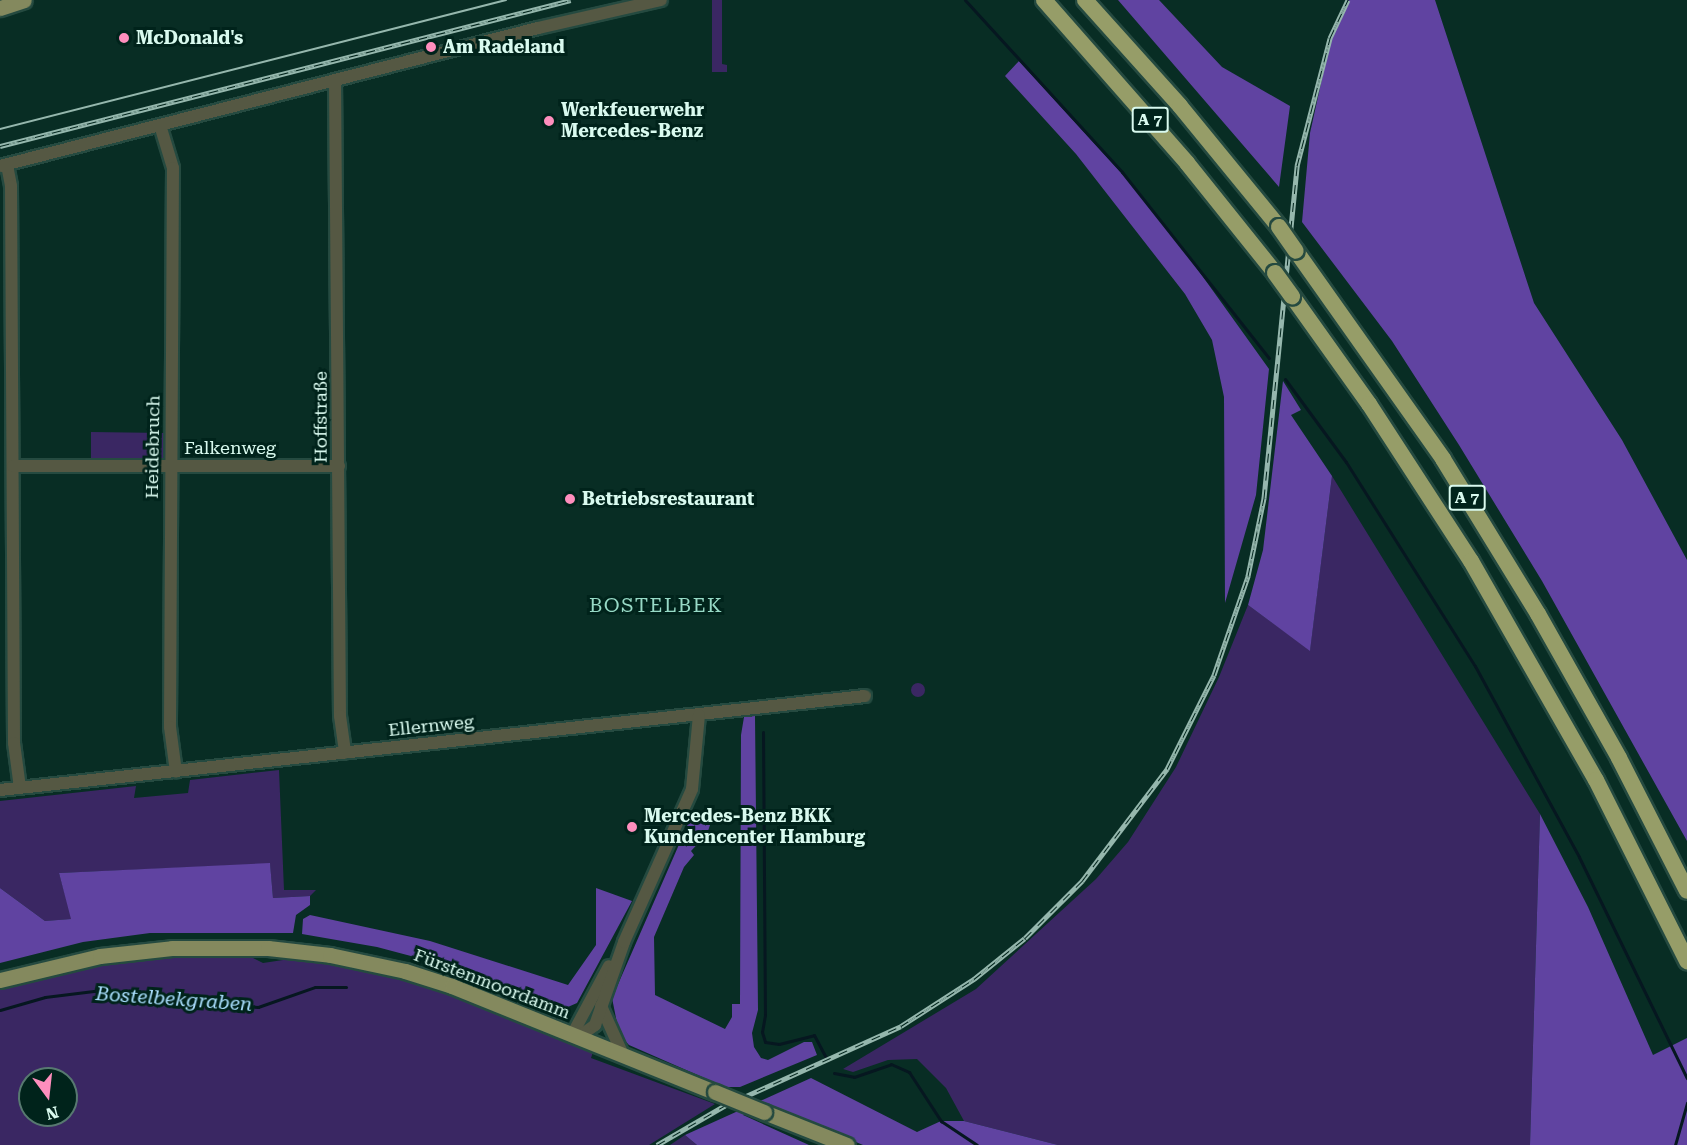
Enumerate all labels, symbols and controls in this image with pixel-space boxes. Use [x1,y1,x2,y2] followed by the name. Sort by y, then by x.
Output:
[136,27,243,49] place label: McDonald's
[117,31,131,45] marker: McDonald's
[443,36,565,58] place label: Am Radeland
[424,40,438,54] marker: Am Radeland
[561,100,704,142] place label: Werkfeuerwehr Mercedes-Benz
[1130,107,1170,133] road number: A 7
[542,114,556,128] marker: Werkfeuerwehr Mercedes-Benz
[310,371,332,463] street label: Hoffstraße
[141,395,165,499] street label: Heidebruch
[184,437,276,459] street label: Falkenweg
[1448,485,1486,511] road number: A 7
[582,488,754,510] place label: Betriebsrestaurant
[563,492,577,506] marker: Betriebsrestaurant
[589,593,723,617] district label: BOSTELBEK
[387,711,475,741] street label: Ellernweg
[644,806,865,848] place label: Mercedes-Benz BKK Kundencenter Hamburg
[625,820,639,834] marker: Mercedes-Benz BKK Kundencenter Hamburg
[411,944,573,1024] street label: Fürstenmoordamm
[95,982,253,1016] water label: Bostelbekgraben
[18,1067,78,1127] north arrow
[44,1102,61,1124] text: N

